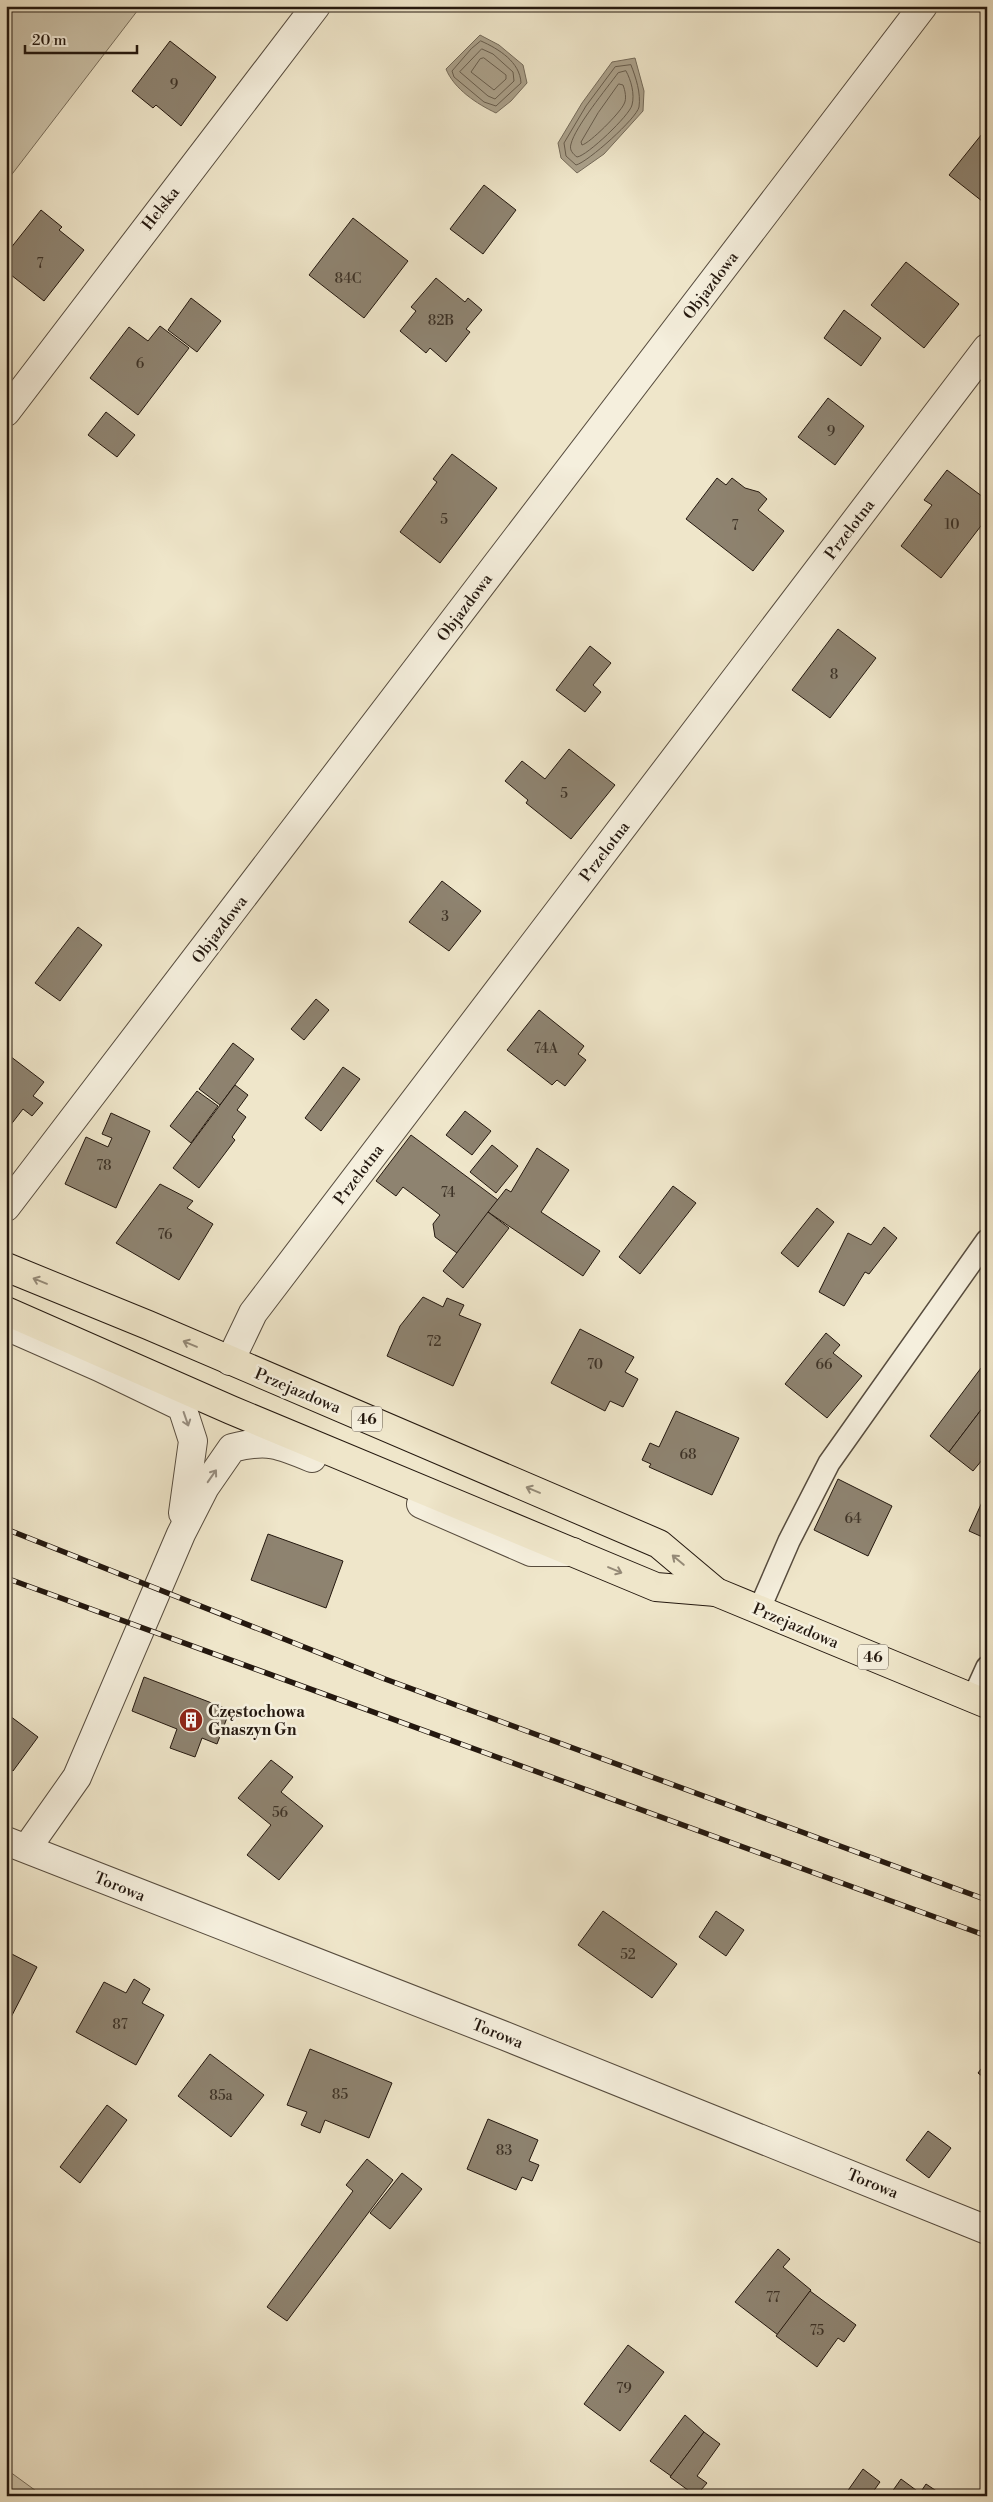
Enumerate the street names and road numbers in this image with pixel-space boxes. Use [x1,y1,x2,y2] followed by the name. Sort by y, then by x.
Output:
[138,182,184,234] street label: Helska
[679,247,743,323] street label: Objazdowa
[821,495,880,564] street label: Przelotna
[433,569,497,645] street label: Objazdowa
[576,817,635,886] street label: Przelotna
[188,891,252,967] street label: Objazdowa
[330,1140,389,1209] street label: Przelotna
[251,1364,345,1418] street label: Przejazdowa
[352,1406,382,1432] road number: 46
[749,1599,843,1653] street label: Przejazdowa
[858,1644,888,1670] road number: 46
[91,1868,149,1907] street label: Torowa
[469,2015,527,2054] street label: Torowa
[844,2165,902,2204] street label: Torowa

